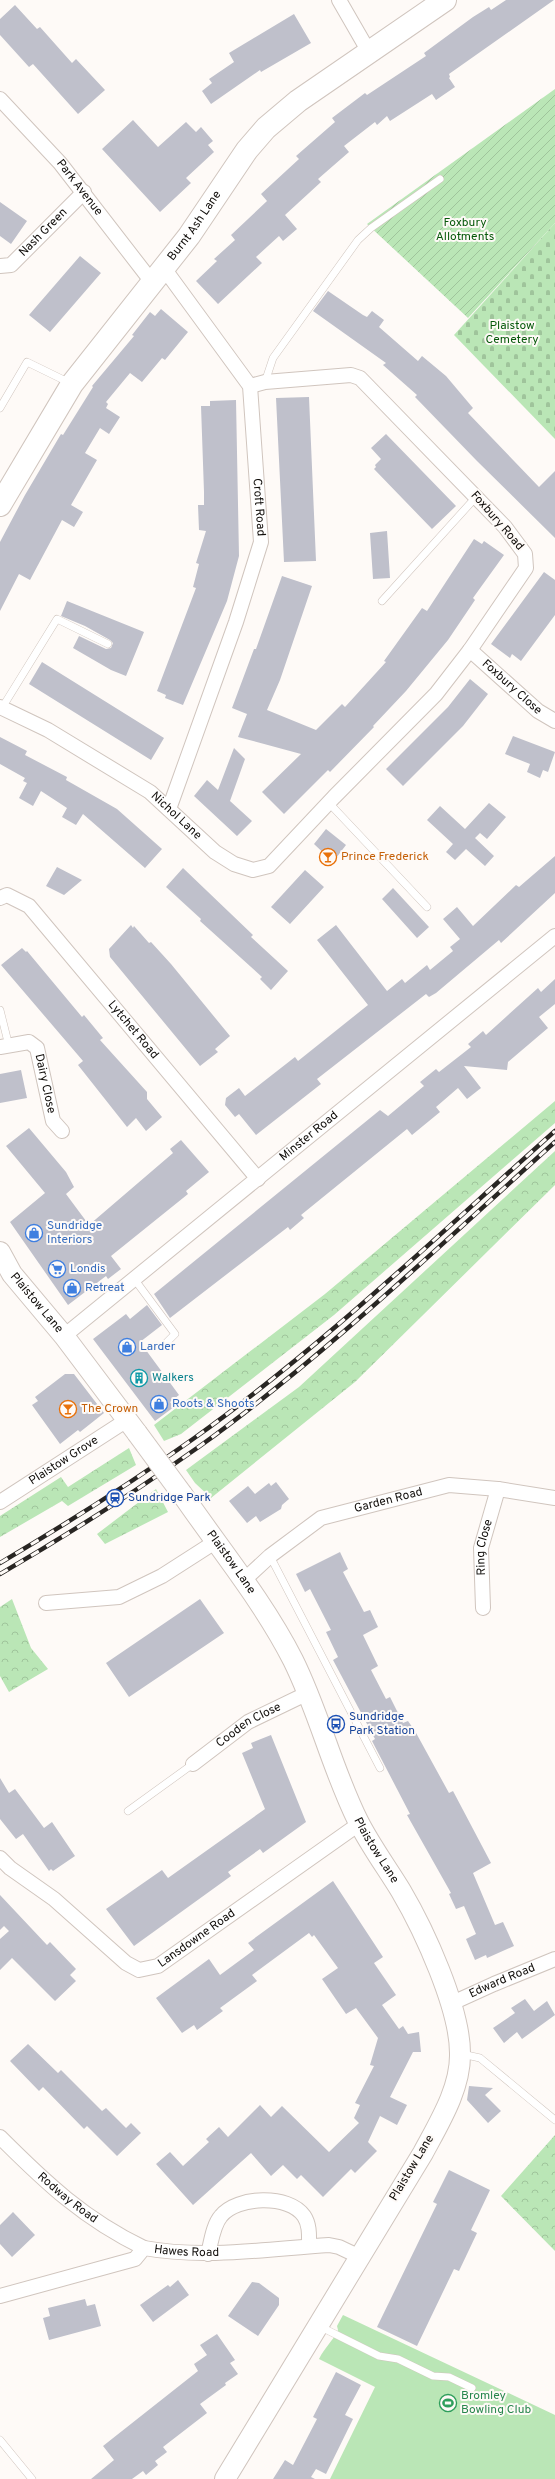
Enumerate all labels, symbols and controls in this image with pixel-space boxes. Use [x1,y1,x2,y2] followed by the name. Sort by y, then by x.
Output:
[52,156,106,219] street label: Park Avenue
[164,188,225,264] street label: Burnt Ash Lane
[16,205,71,260] street label: Nash Green
[436,215,494,245] park label: Foxbury Allotments
[485,318,539,348] park label: Plaistow Cemetery
[249,478,269,537] street label: Croft Road
[467,488,527,554] street label: Foxbury Road
[478,656,545,719] street label: Foxbury Close
[147,789,205,844] street label: Nichol Lane
[318,847,338,867] bar icon: Prince Frederick
[341,849,429,865] place label: Prince Frederick
[104,997,162,1063] street label: Lytchet Road
[31,1052,59,1115] street label: Dairy Close
[276,1108,342,1165] street label: Minster Road
[47,1218,102,1248] place label: Sundridge Interiors
[24,1223,44,1243] shop icon: Sundridge Interiors
[47,1259,67,1279] supermarket icon: Londis
[70,1261,106,1277] place label: Londis
[6,1269,66,1337] street label: Plaistow Lane
[62,1278,82,1298] shop icon: Retreat
[85,1280,125,1296] place label: Retreat
[117,1337,137,1357] shop icon: Larder
[140,1339,176,1355] place label: Larder
[129,1368,149,1388] building icon: Walkers
[152,1370,194,1386] place label: Walkers
[149,1394,169,1414] shop icon: Roots & Shoots
[172,1396,255,1412] place label: Roots & Shoots
[58,1399,78,1419] bar icon: The Crown
[81,1401,138,1417] place label: The Crown
[26,1432,102,1489] street label: Plaistow Grove
[353,1484,424,1517] street label: Garden Road
[105,1488,125,1508] station icon: Sundridge Park
[128,1490,211,1506] place label: Sundridge Park
[473,1517,497,1576] street label: Ring Close
[203,1527,259,1597] street label: Plaistow Lane
[213,1699,284,1752] street label: Cooden Close
[349,1709,415,1739] place label: Sundridge Park Station
[326,1714,346,1734] bus stop icon: Sundridge Park Station
[350,1815,402,1887] street label: Plaistow Lane
[155,1906,239,1971] street label: Lansdowne Road
[467,1960,538,2002] street label: Edward Road
[386,2132,438,2204] street label: Plaistow Lane
[34,2169,101,2227] street label: Rodway Road
[153,2242,219,2261] street label: Hawes Road
[461,2388,532,2418] place label: Bromley Bowling Club
[438,2393,458,2413] sports icon: Bromley Bowling Club

